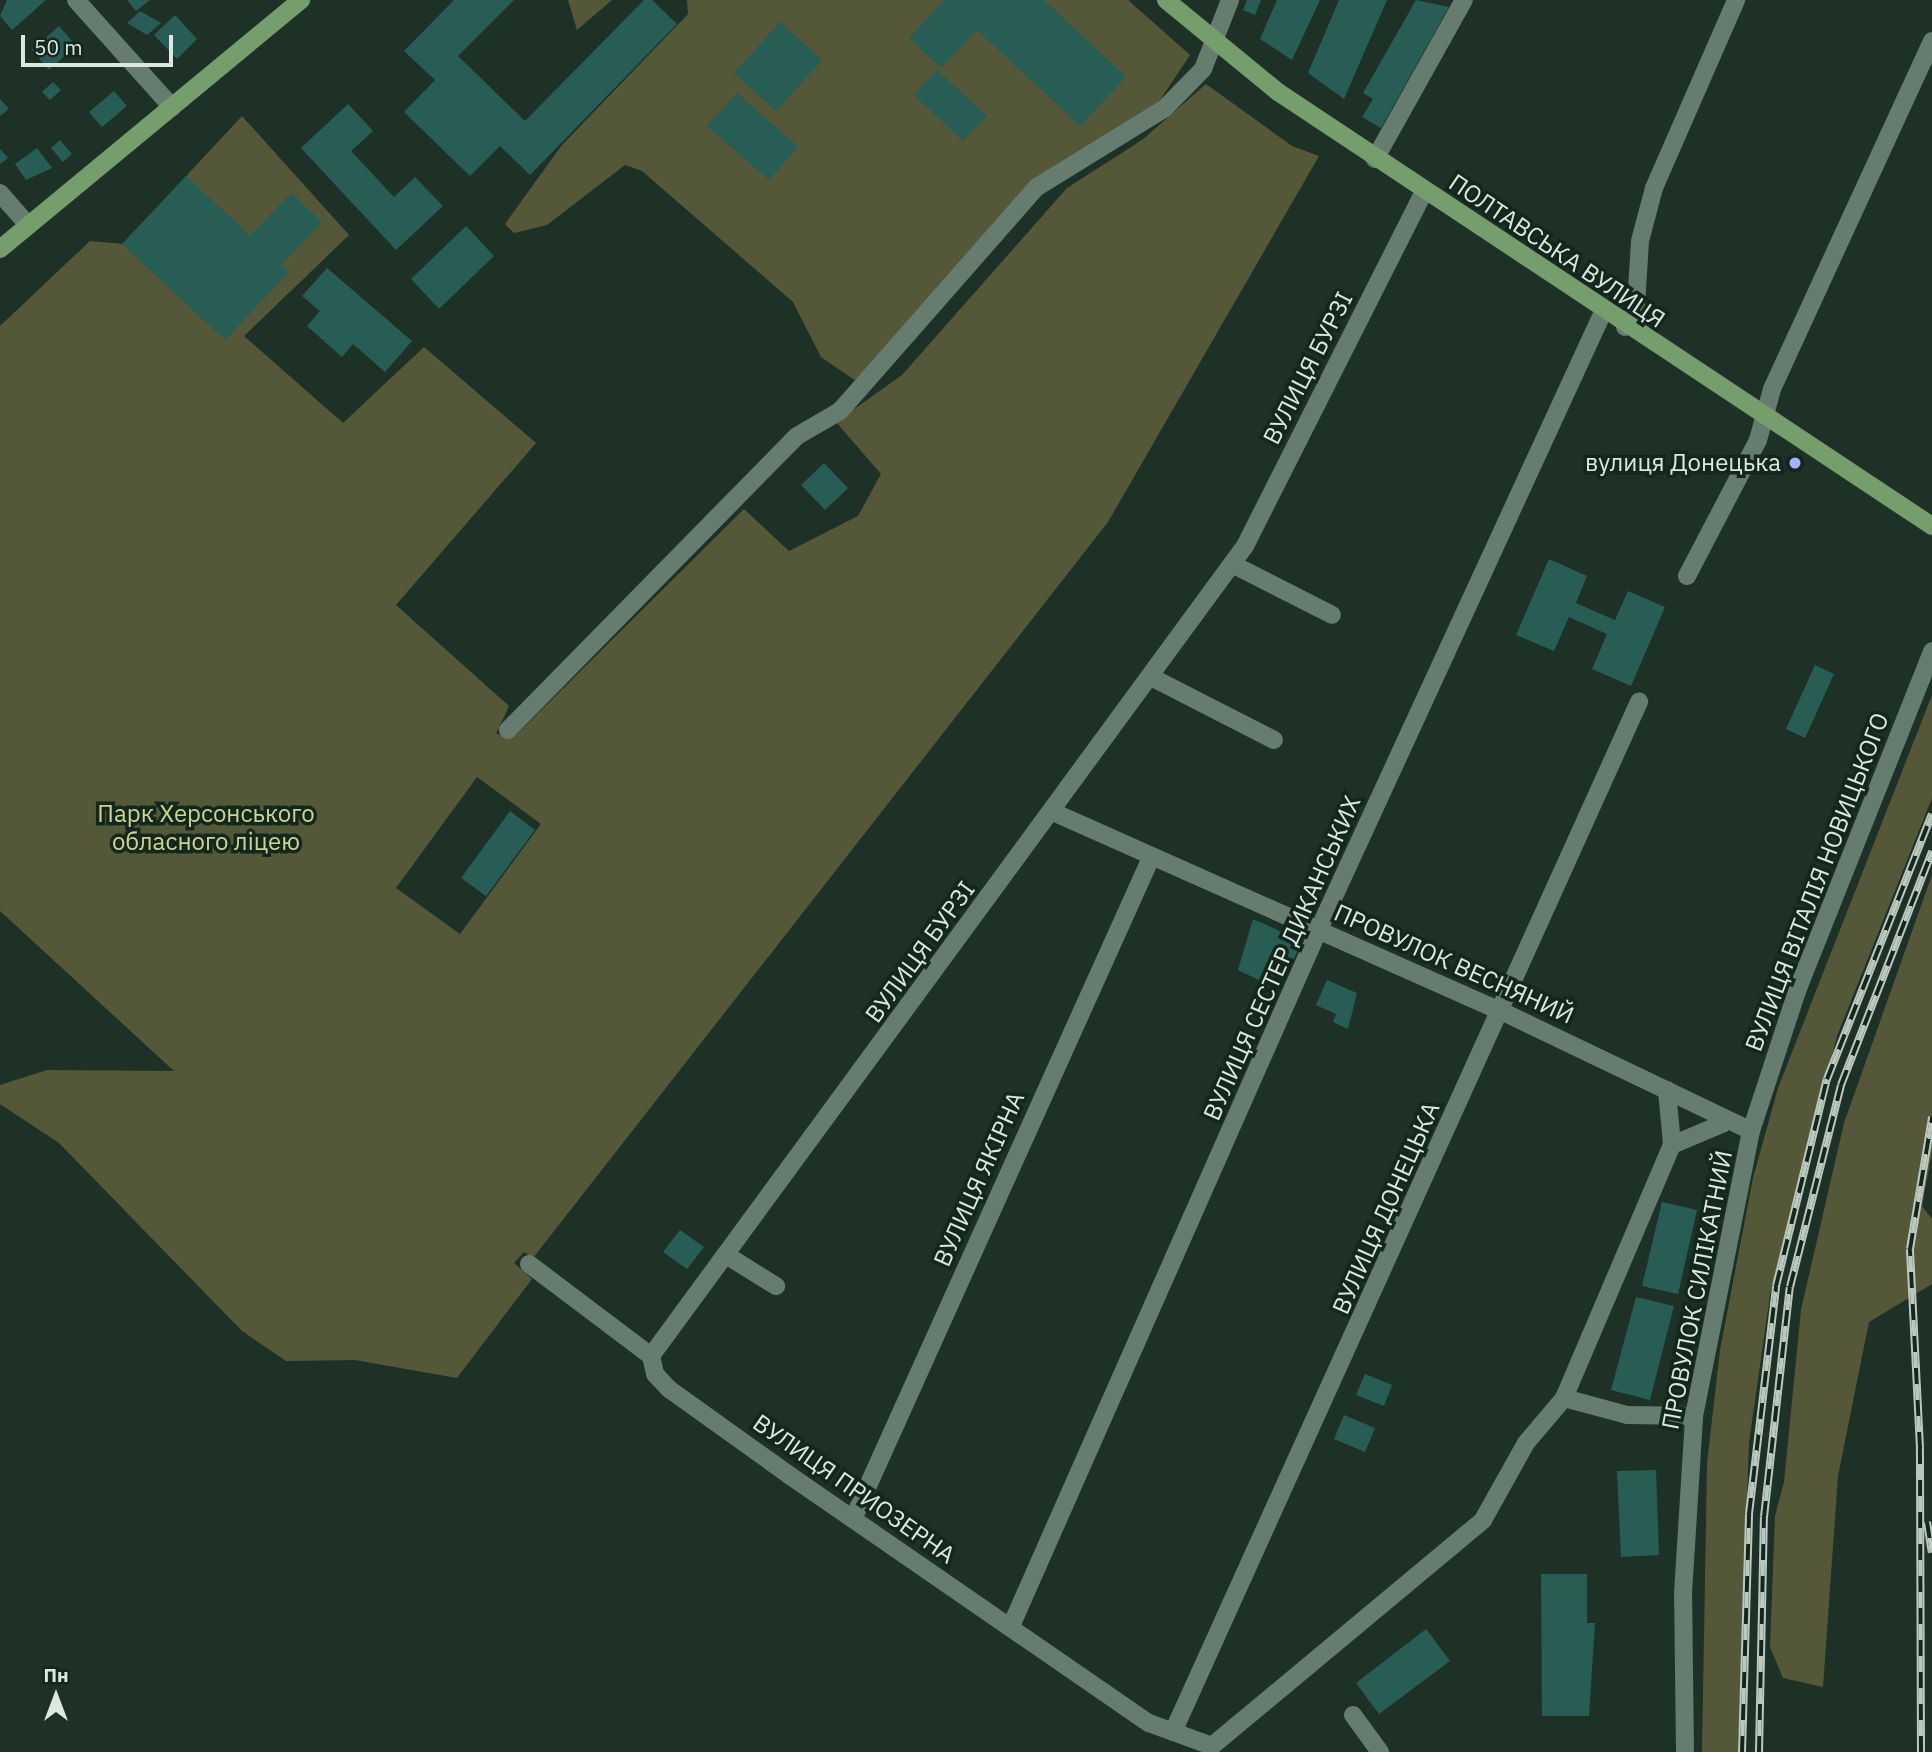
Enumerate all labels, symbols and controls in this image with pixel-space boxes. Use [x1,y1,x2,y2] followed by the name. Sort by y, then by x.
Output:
[24,21,177,65] scale bar
[34,33,83,61] text: 50 m
[1444,168,1670,334] street label: ПОЛТАВСЬКА ВУЛИЦЯ
[1257,287,1359,449] street label: ВУЛИЦЯ БУРЗІ
[1585,449,1781,477] place label: вулиця Донецька
[1787,455,1803,471] marker: вулиця Донецька
[1739,709,1895,1055] street label: ВУЛИЦЯ ВІТАЛІЯ НОВИЦЬКОГО
[1197,791,1367,1125] street label: ВУЛИЦЯ СЕСТЕР ДИКАНСЬКИХ
[97,800,315,856] park label: Парк Херсонського обласного ліцею
[859,876,981,1028] street label: ВУЛИЦЯ БУРЗІ
[1330,898,1578,1030] street label: ПРОВУЛОК ВЕСНЯНИЙ
[928,1087,1030,1271] street label: ВУЛИЦЯ ЯКІРНА
[1326,1098,1446,1318] street label: ВУЛИЦЯ ДОНЕЦЬКА
[1656,1148,1738,1432] street label: ПРОВУЛОК СИЛІКАТНИЙ
[747,1408,961,1570] street label: ВУЛИЦЯ ПРИОЗЕРНА
[21,1661,91,1731] north arrow
[43,1663,69,1687] text: Пн

